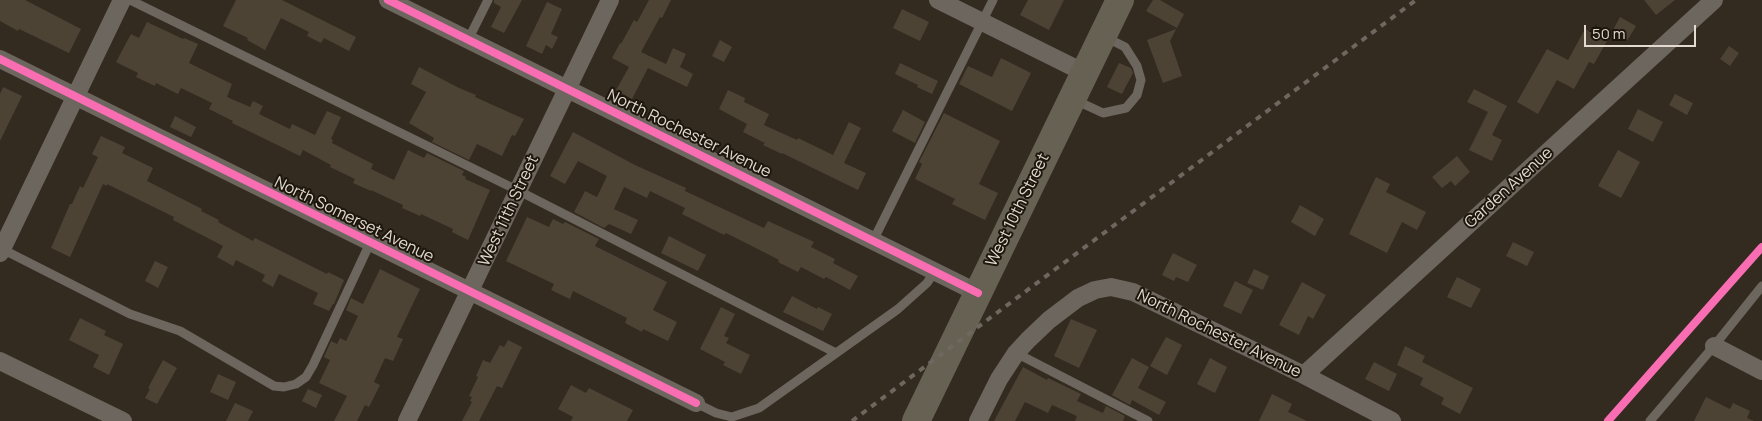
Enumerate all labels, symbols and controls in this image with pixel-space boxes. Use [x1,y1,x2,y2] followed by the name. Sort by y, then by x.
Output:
[1587,15,1700,47] scale bar
[1592,23,1626,44] text: 50 m
[604,86,774,182] street label: North Rochester Avenue
[1461,143,1557,233] street label: Garden Avenue
[982,150,1054,270] street label: West 10th Street
[475,153,543,269] street label: West 11th Street
[271,173,437,267] street label: North Somerset Avenue
[1134,286,1304,382] street label: North Rochester Avenue

